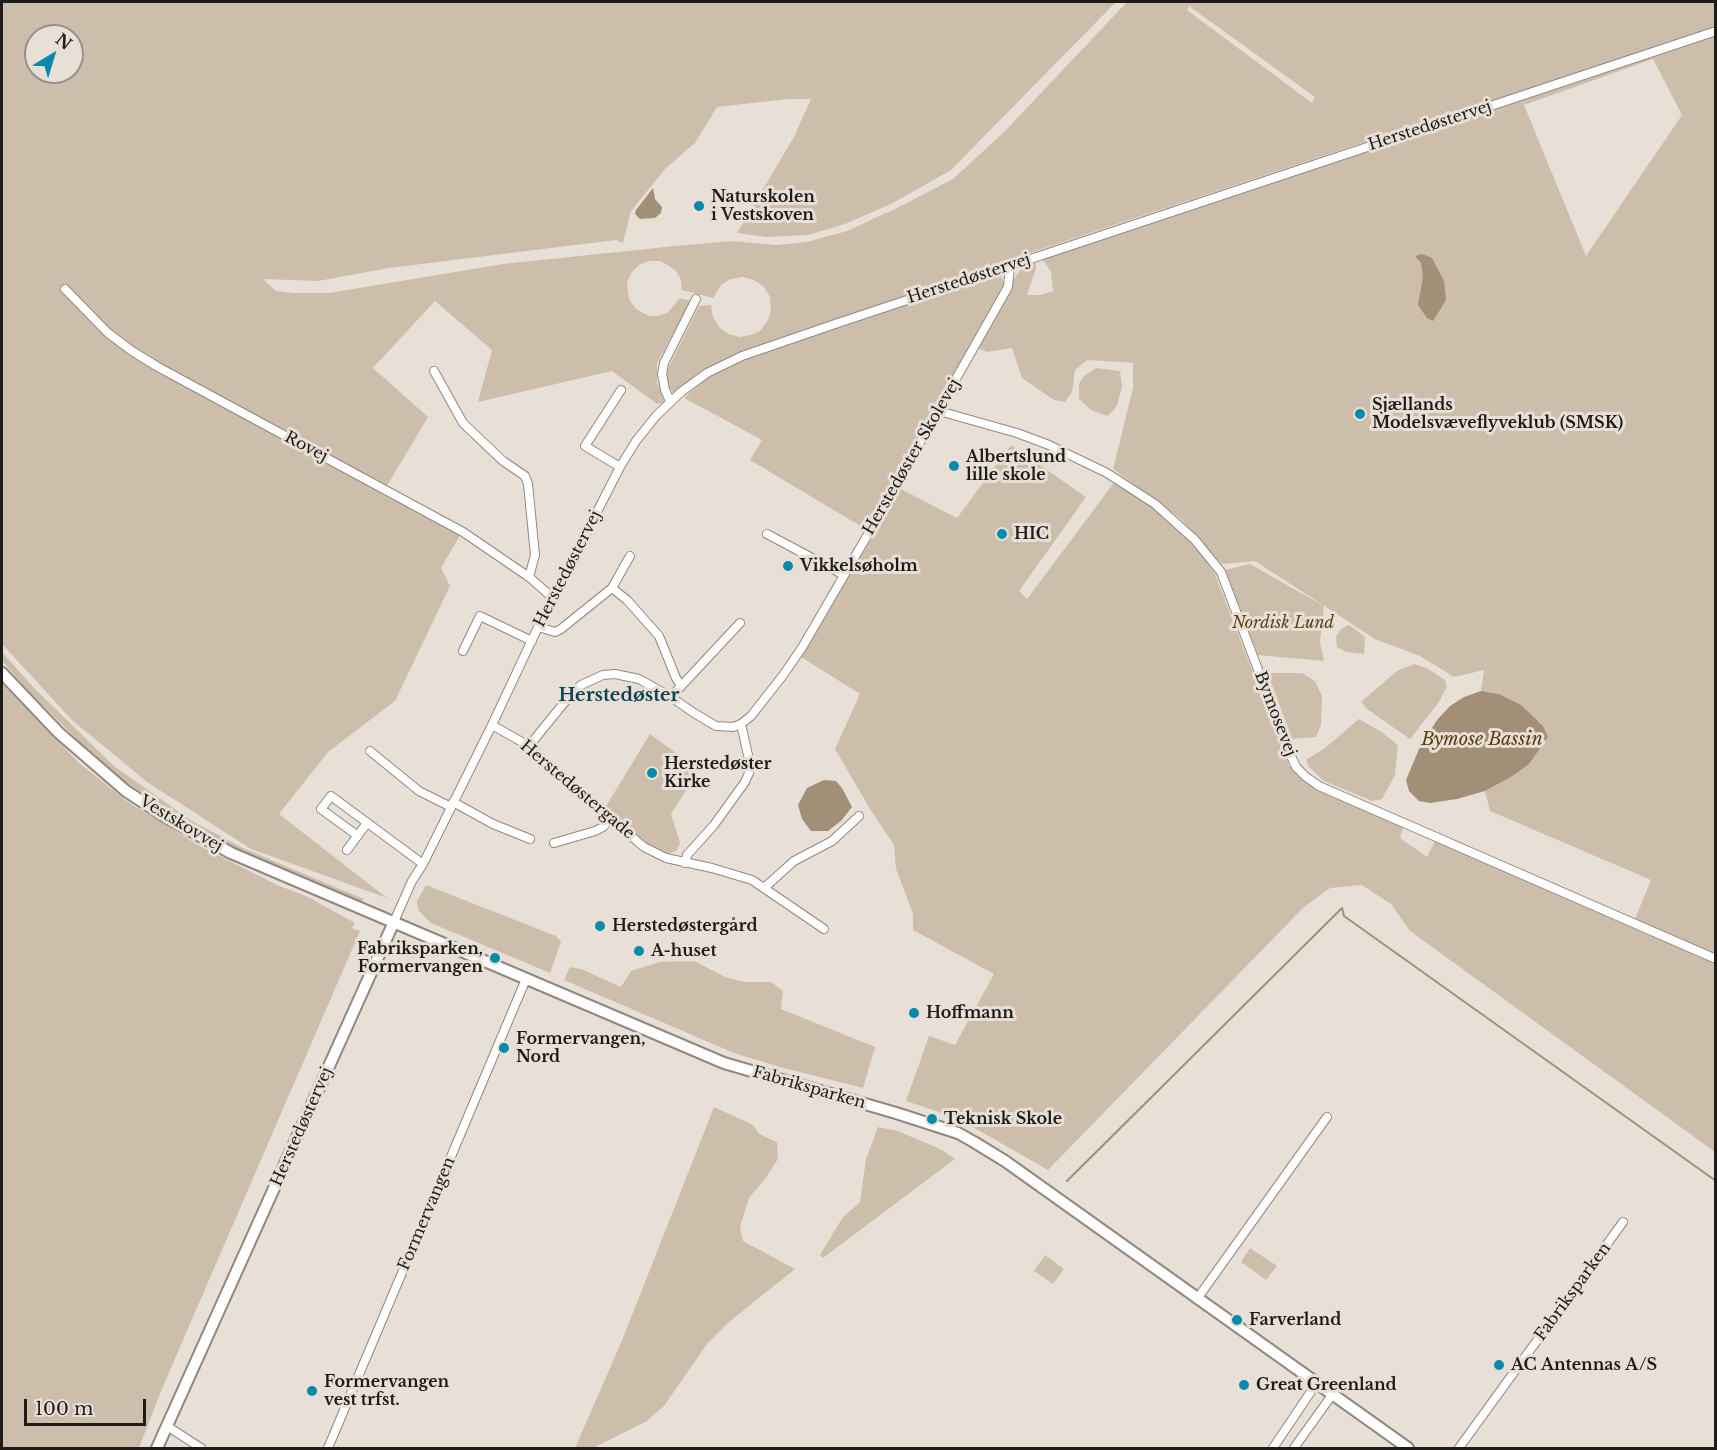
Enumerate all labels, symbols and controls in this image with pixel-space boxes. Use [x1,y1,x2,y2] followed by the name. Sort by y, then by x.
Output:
[24,24,84,84] north arrow
[52,29,76,54] text: N
[1366,97,1494,155] street label: Herstedøstervej
[711,187,815,225] place label: Naturskolen i Vestskoven
[692,199,706,213] marker: Naturskolen i Vestskoven
[905,250,1033,308] street label: Herstedøstervej
[859,375,965,539] street label: Herstedøster Skolevej
[1372,395,1623,433] place label: Sjællands Modelsvæveflyveklub (SMSK)
[1353,407,1367,421] marker: Sjællands Modelsvæveflyveklub (SMSK)
[281,428,331,466] street label: Rovej
[966,447,1066,485] place label: Albertslund lille skole
[947,459,961,473] marker: Albertslund lille skole
[530,507,606,631] street label: Herstedøstervej
[1014,524,1049,544] place label: HIC
[995,527,1009,541] marker: HIC
[800,556,918,576] place label: Vikkelsøholm
[781,559,795,573] marker: Vikkelsøholm
[1232,613,1334,633] park label: Nordisk Lund
[1250,669,1300,759] street label: Bymosevej
[558,685,680,707] district label: Herstedøster
[1421,729,1543,751] water label: Bymose Bassin
[516,737,638,843] street label: Herstedøstergade
[664,754,772,792] place label: Herstedøster Kirke
[645,766,659,780] marker: Herstedøster Kirke
[136,792,226,856] street label: Vestskovvej
[612,916,758,936] place label: Herstedøstergård
[593,919,607,933] marker: Herstedøstergård
[357,939,483,977] place label: Fabriksparken, Formervangen
[651,941,717,961] place label: A-huset
[632,944,646,958] marker: A-huset
[488,951,502,965] marker: Fabriksparken, Formervangen
[926,1003,1014,1023] place label: Hoffmann
[907,1006,921,1020] marker: Hoffmann
[516,1029,645,1067] place label: Formervangen, Nord
[497,1041,511,1055] marker: Formervangen, Nord
[750,1063,868,1113] street label: Fabriksparken
[267,1064,337,1190] street label: Herstedøstervej
[944,1109,1062,1129] place label: Teknisk Skole
[925,1112,939,1126] marker: Teknisk Skole
[394,1154,460,1274] street label: Formervangen
[1531,1239,1615,1345] street label: Fabriksparken
[1249,1310,1341,1330] place label: Farverland
[1230,1313,1244,1327] marker: Farverland
[1511,1355,1657,1375] place label: AC Antennas A/S
[1492,1358,1506,1372] marker: AC Antennas A/S
[324,1372,449,1410] place label: Formervangen vest trfst.
[1256,1375,1397,1395] place label: Great Greenland
[1237,1378,1251,1392] marker: Great Greenland
[305,1384,319,1398] marker: Formervangen vest trfst.
[27,1387,148,1425] scale bar
[35,1398,93,1420] text: 100 m

